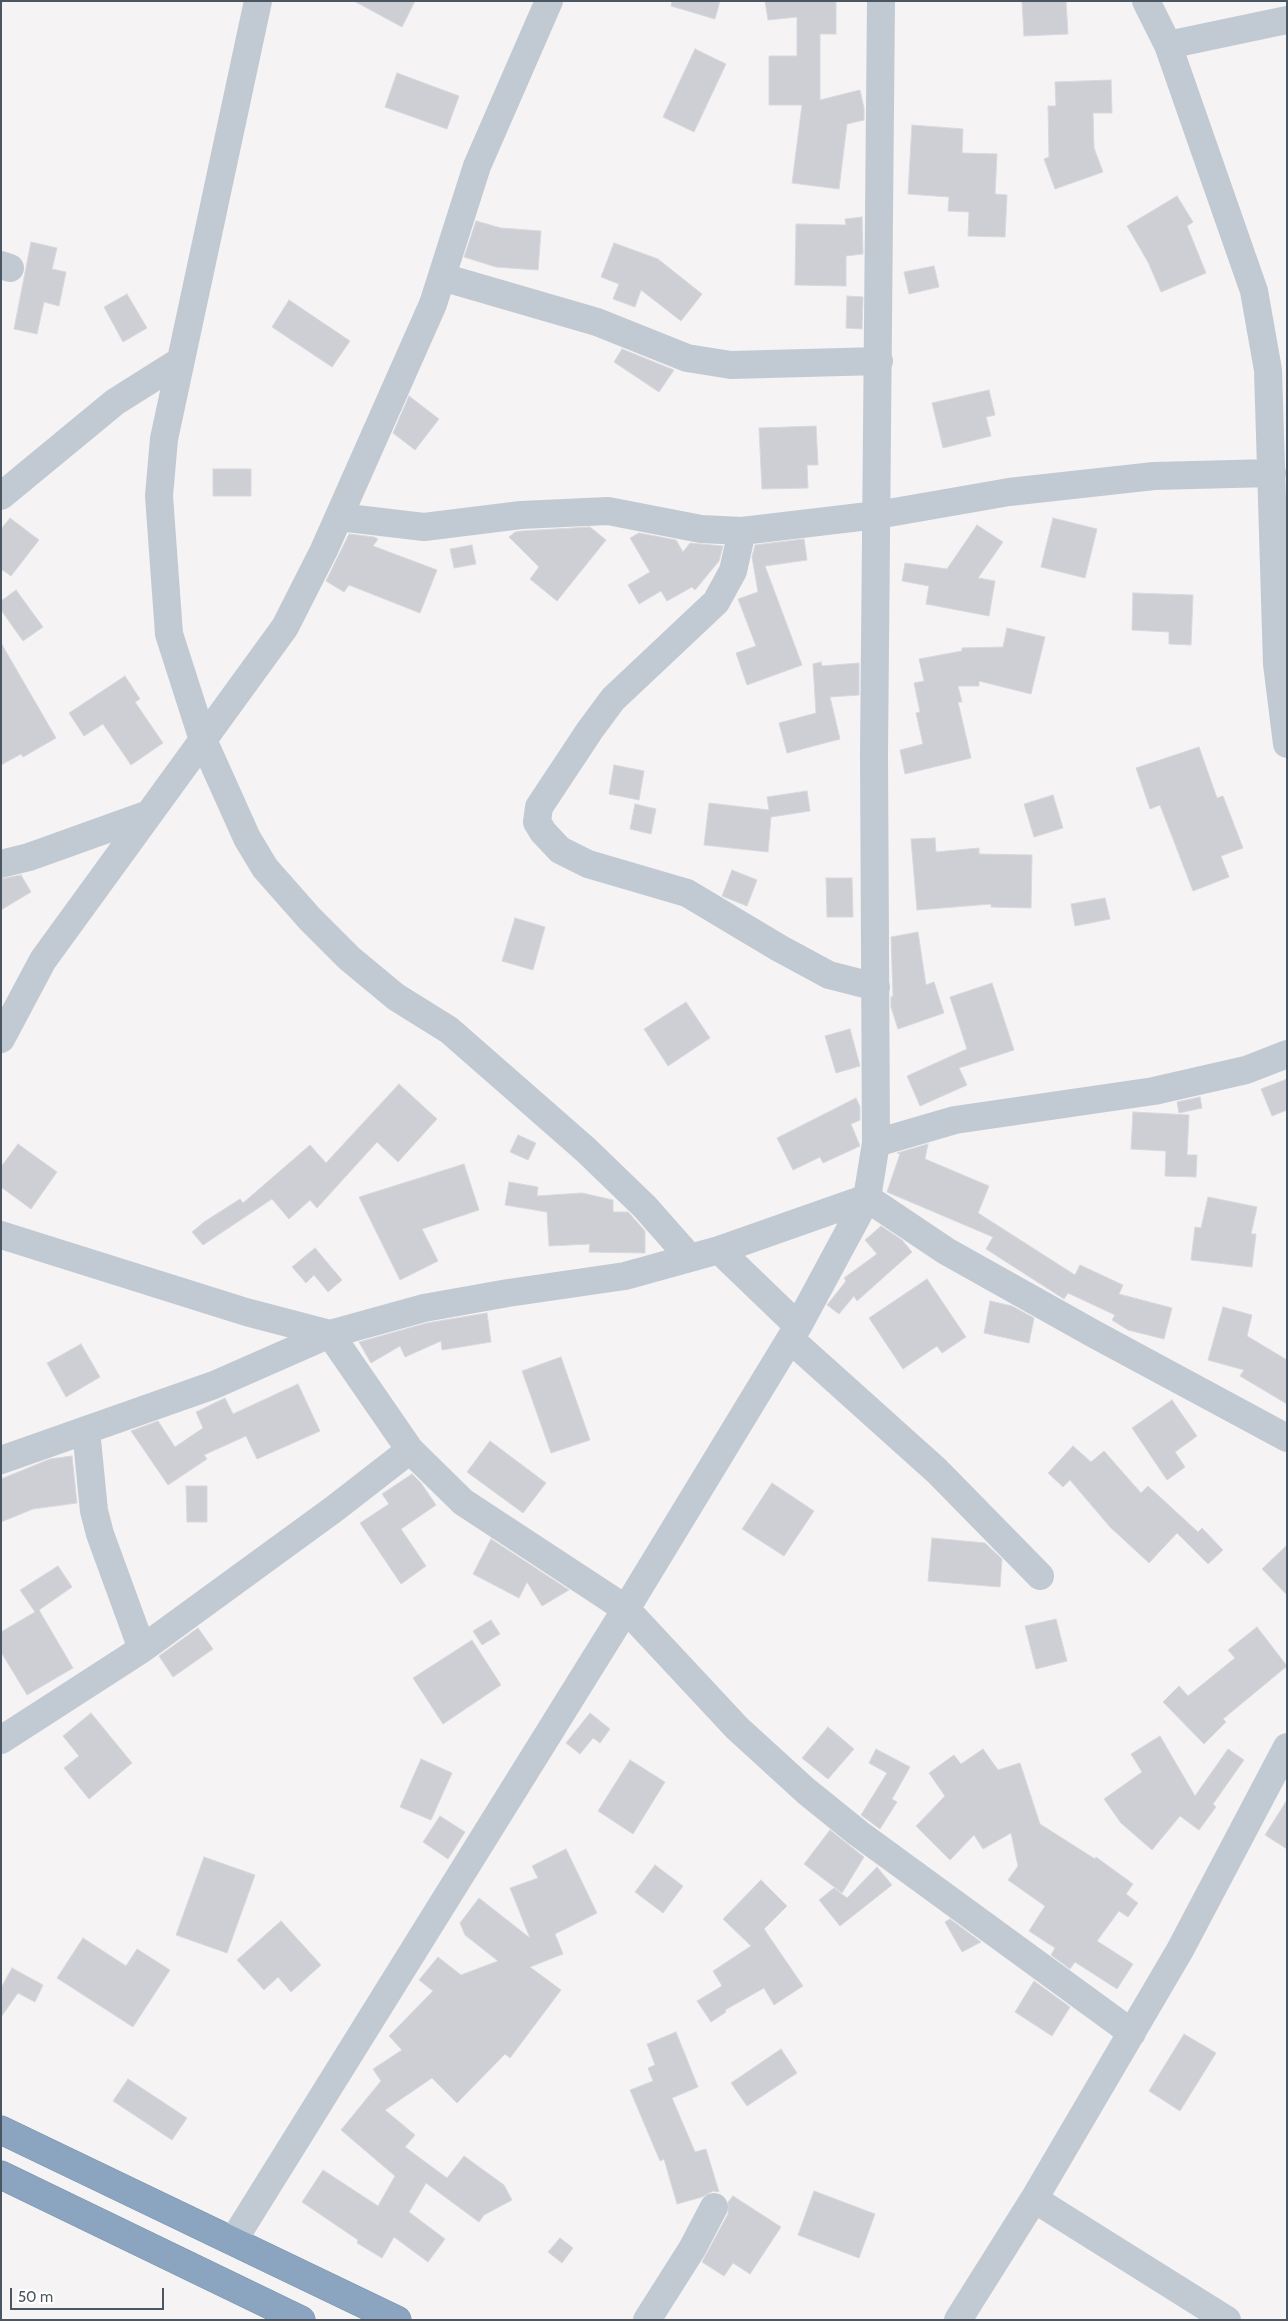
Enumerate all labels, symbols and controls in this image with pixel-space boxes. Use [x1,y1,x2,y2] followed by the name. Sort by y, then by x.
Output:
[12,2278,166,2310] scale bar
[18,2288,53,2306] text: 50 m

